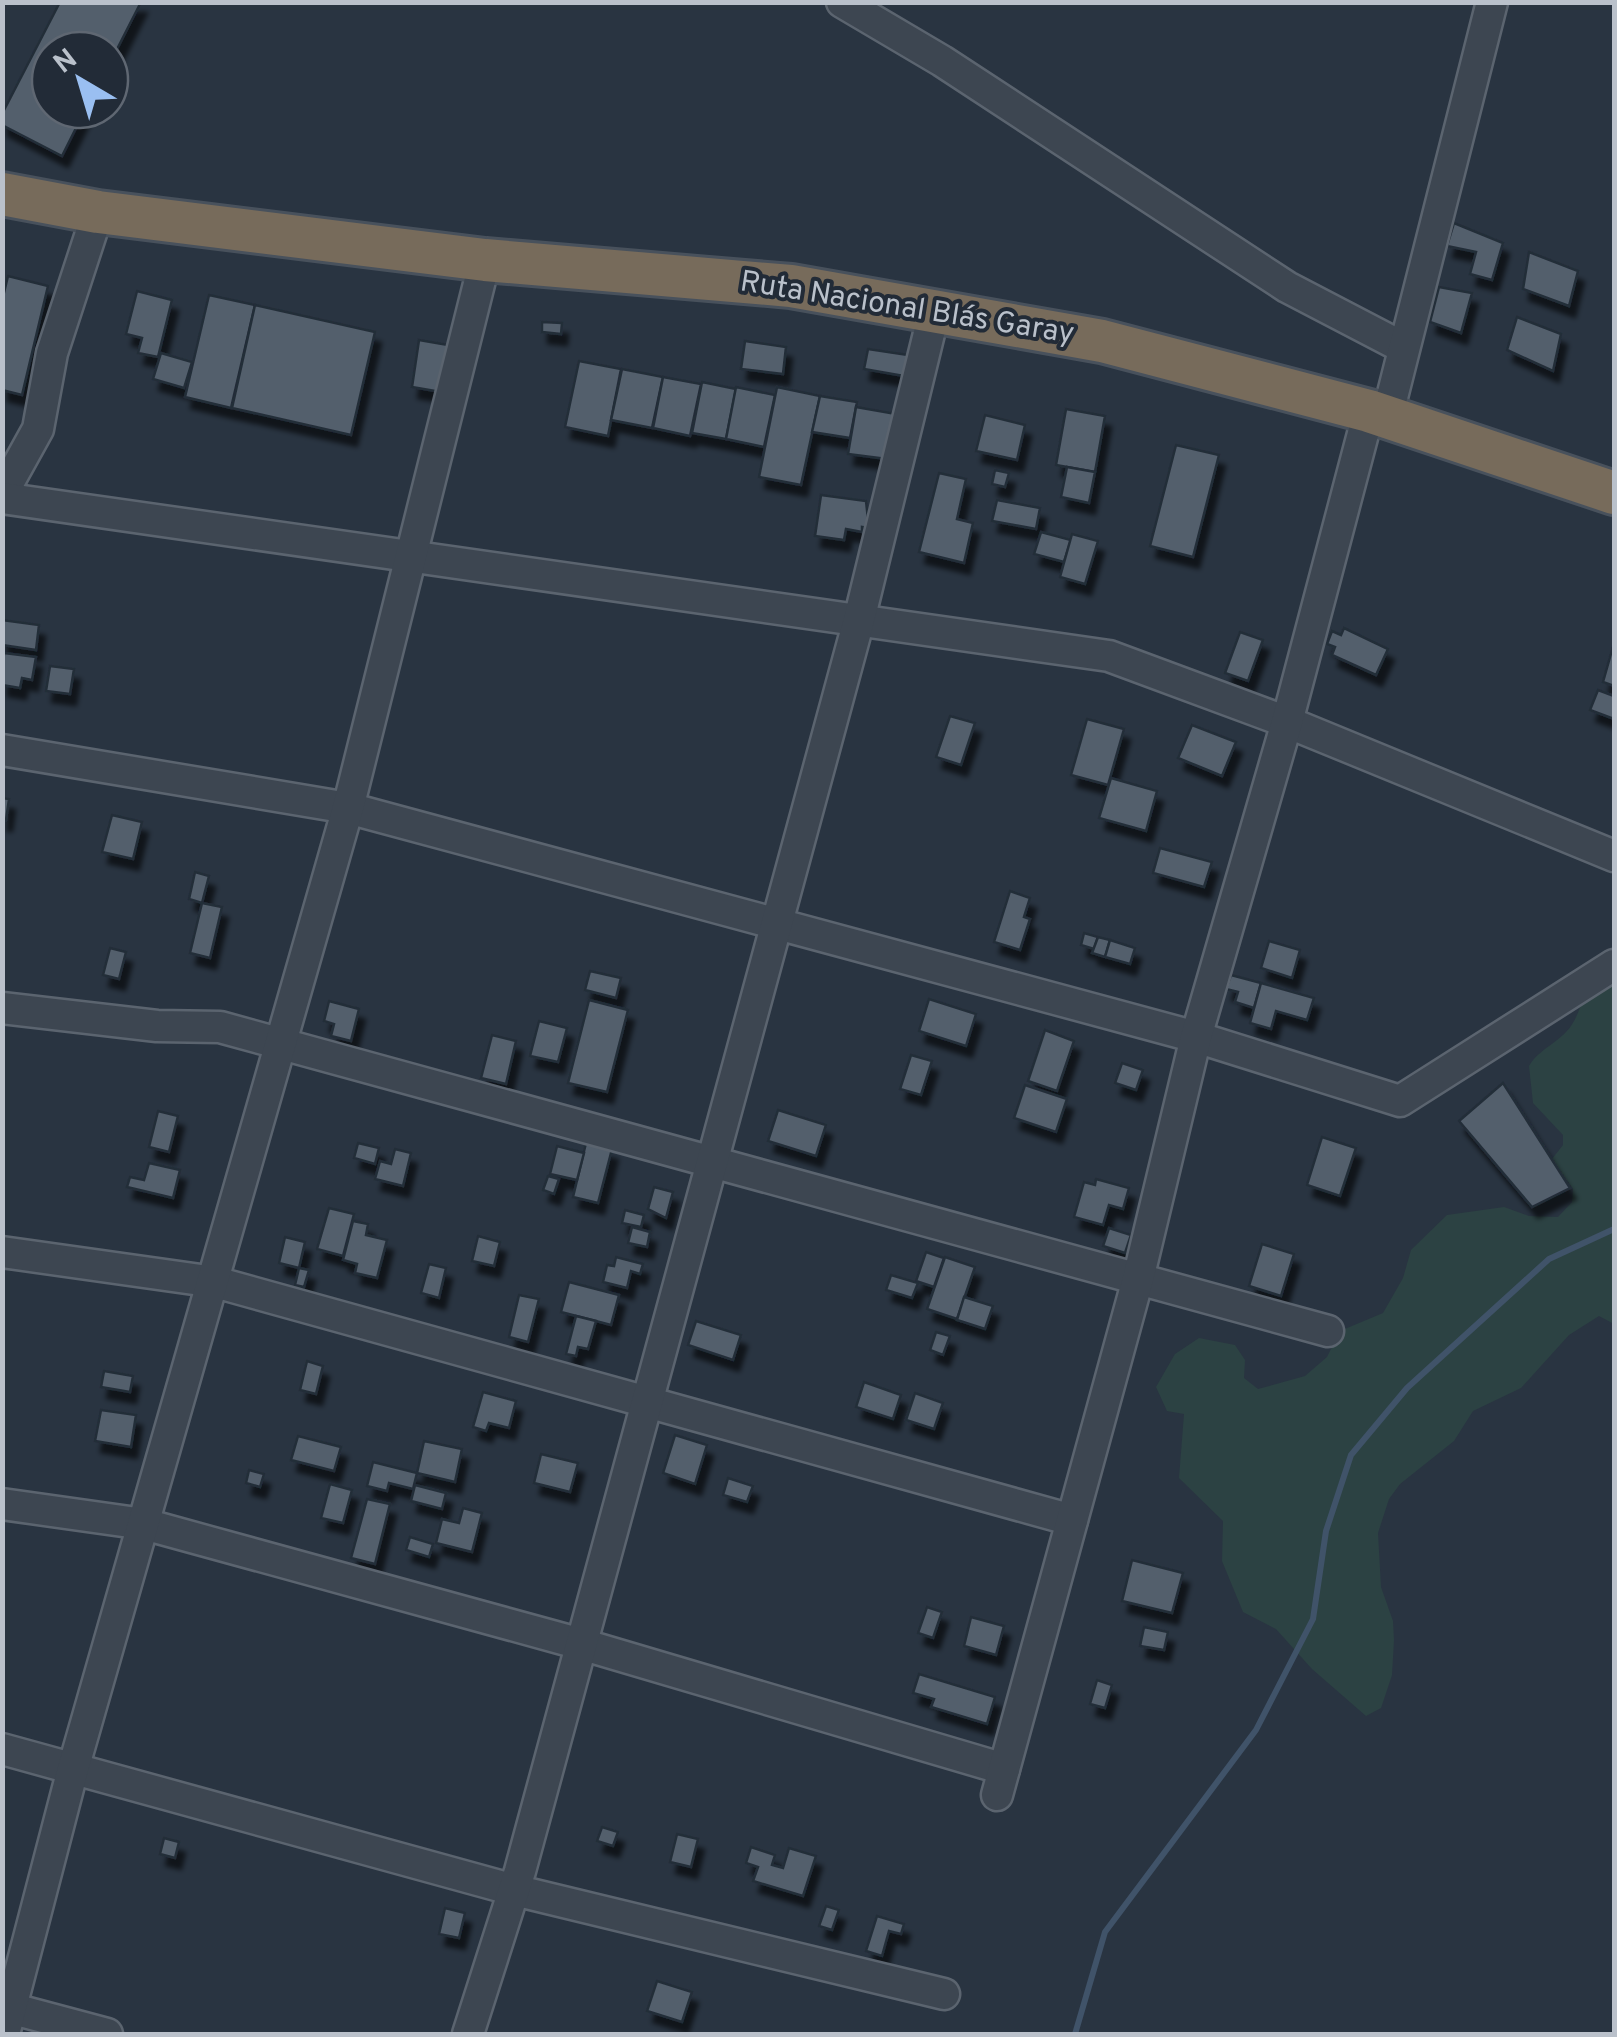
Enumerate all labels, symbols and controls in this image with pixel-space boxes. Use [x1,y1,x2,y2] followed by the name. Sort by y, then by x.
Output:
[30,30,130,130] north arrow
[47,42,85,83] text: N
[737,264,1077,354] street label: Ruta Nacional Blás Garay

